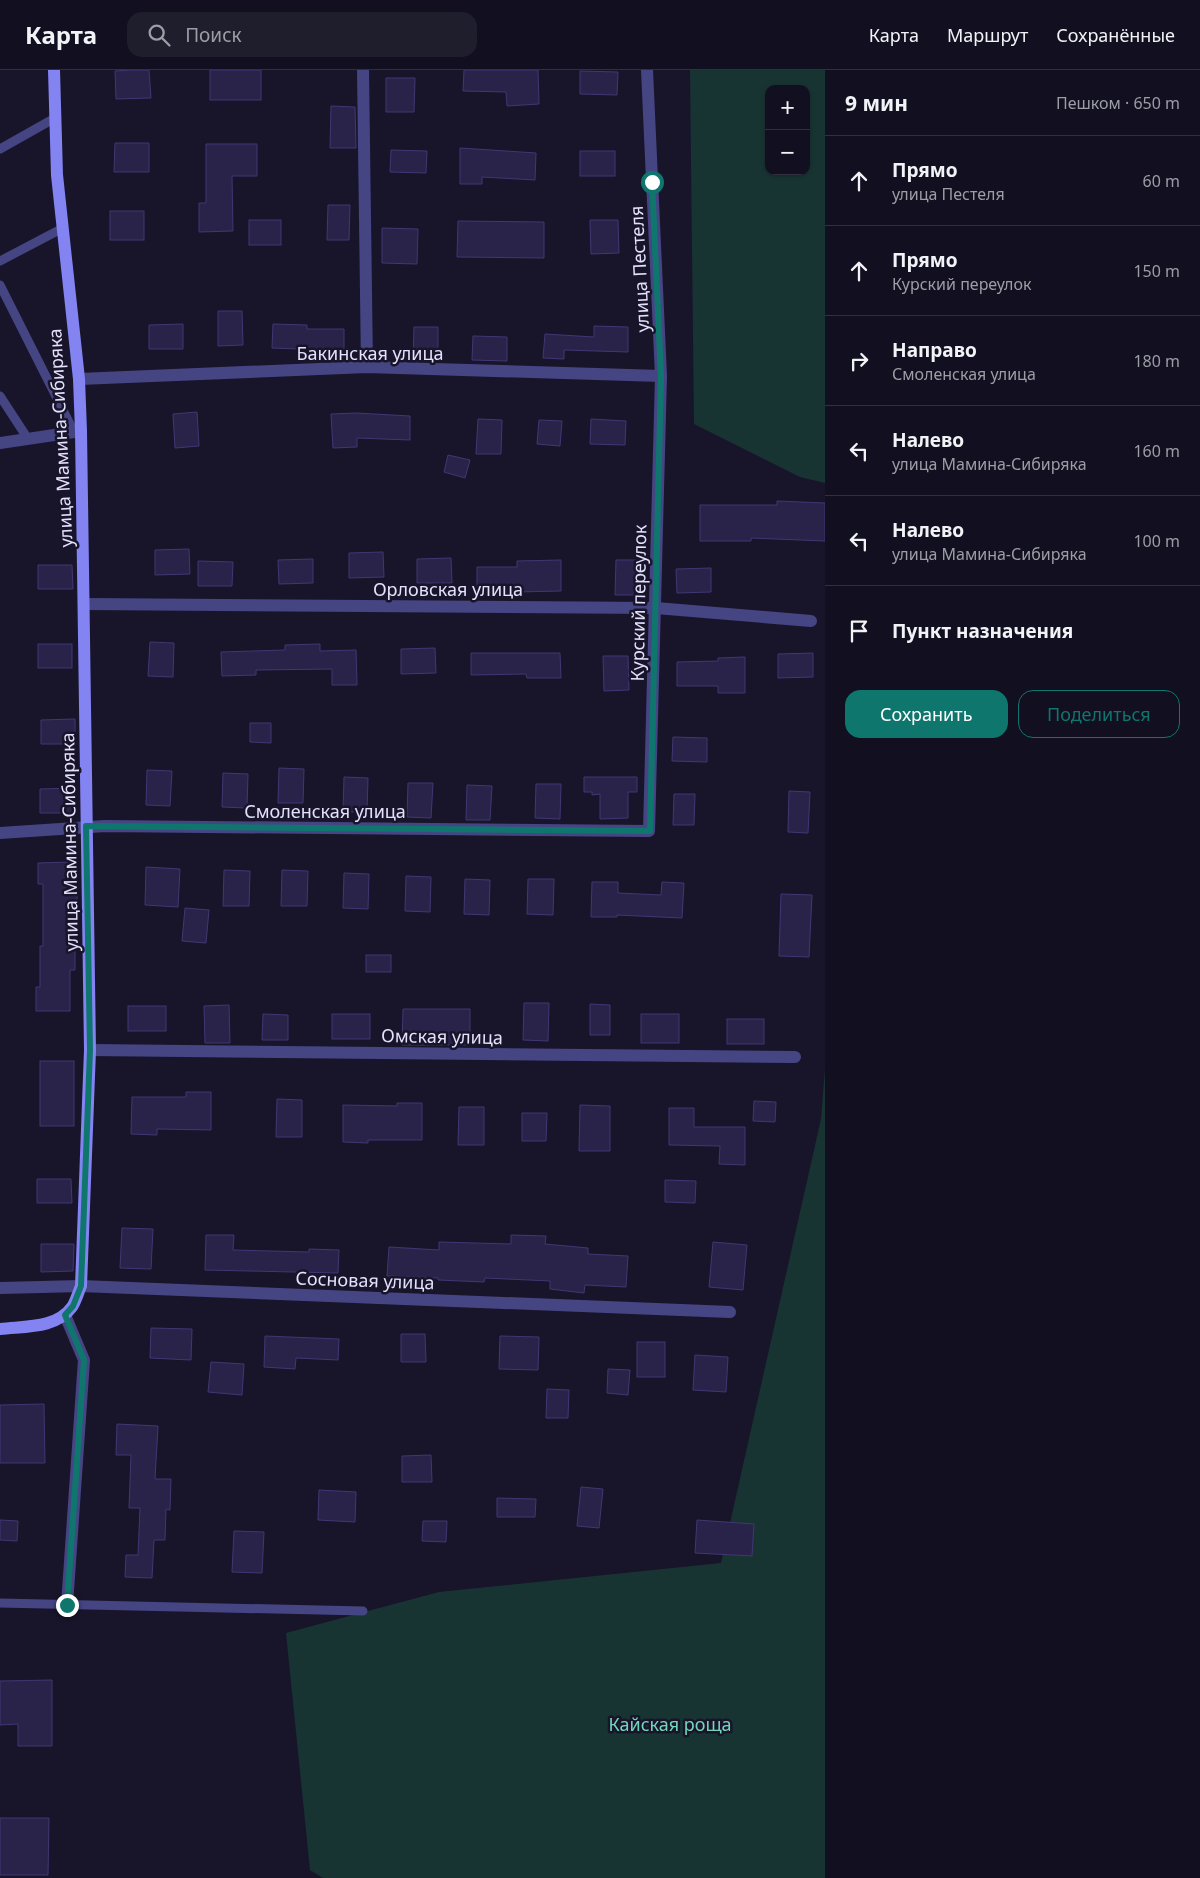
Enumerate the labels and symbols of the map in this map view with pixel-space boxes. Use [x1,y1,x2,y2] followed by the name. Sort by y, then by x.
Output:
[641,171,664,194] route start
[624,205,654,333] street label: улица Пестеля
[42,328,78,548] street label: улица Мамина-Сибиряка
[296,341,444,365] street label: Бакинская улица
[625,524,651,682] street label: Курский переулок
[373,577,523,601] street label: Орловская улица
[55,732,83,952] street label: улица Мамина-Сибиряка
[244,799,406,823] street label: Смоленская улица
[381,1023,503,1049] street label: Омская улица
[295,1266,435,1294] street label: Сосновая улица
[56,1594,79,1617] route end
[608,1712,732,1736] park label: Кайская роща

